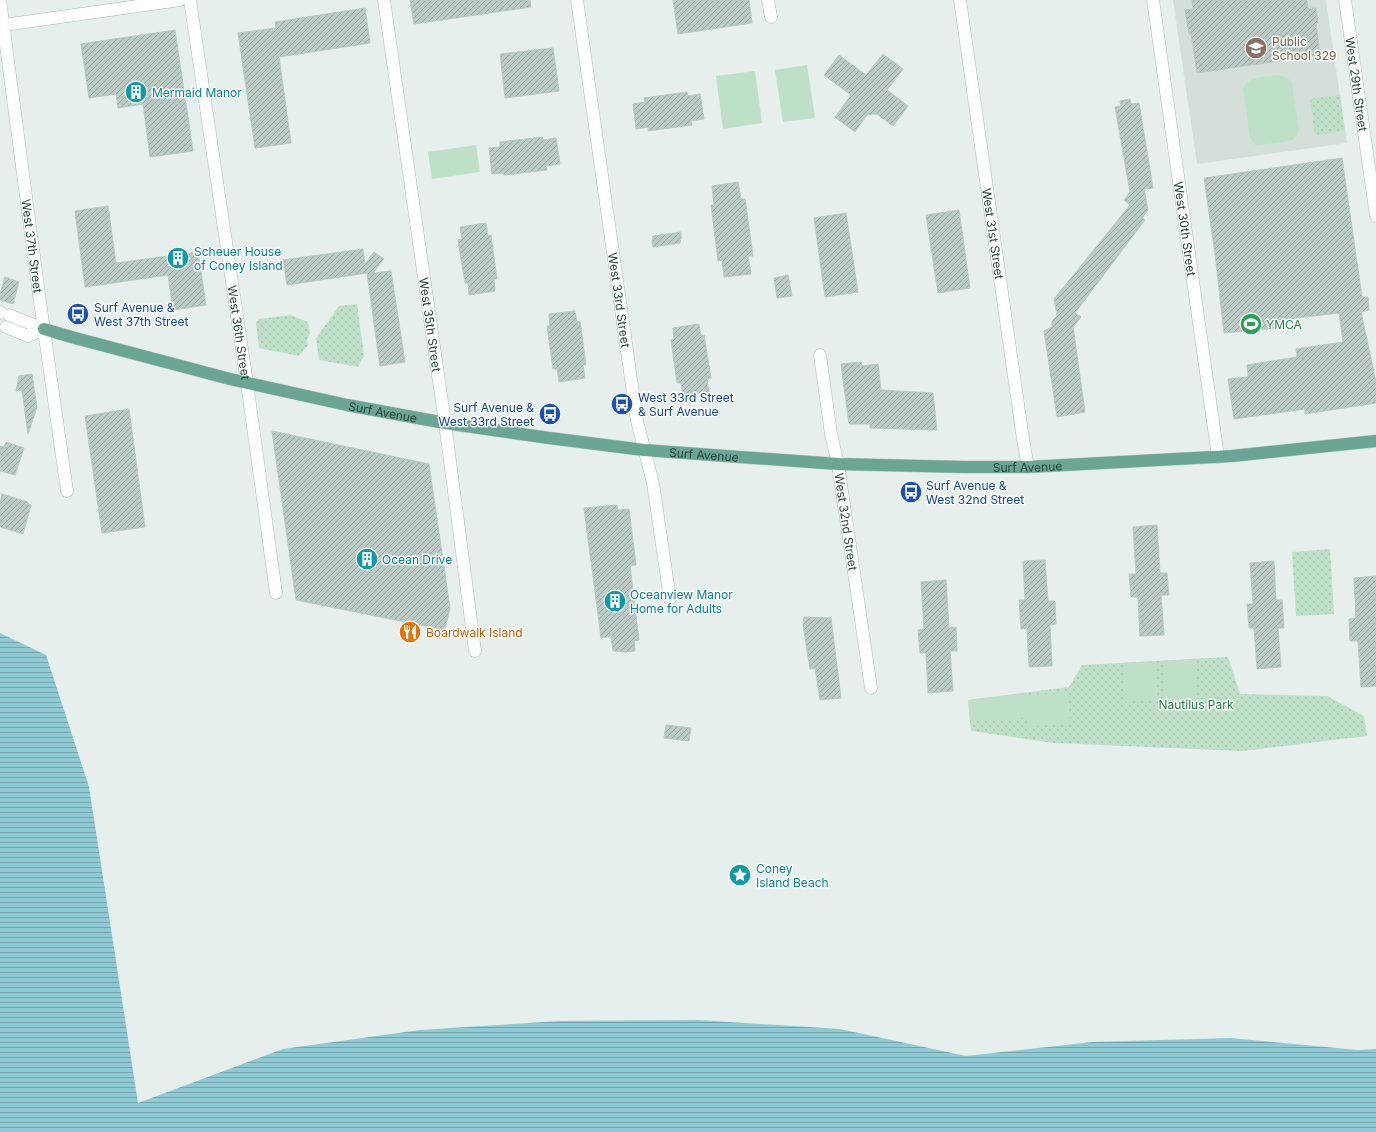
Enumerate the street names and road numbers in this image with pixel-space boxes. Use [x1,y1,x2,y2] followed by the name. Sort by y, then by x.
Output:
[1343,36,1371,132] street label: West 29th Street
[1171,180,1200,277] street label: West 30th Street
[980,187,1007,280] street label: West 31st Street
[19,198,46,294] street label: West 37th Street
[606,252,634,348] street label: West 33rd Street
[417,277,445,373] street label: West 35th Street
[225,284,254,381] street label: West 36th Street
[347,398,418,425] street label: Surf Avenue
[669,444,739,464] street label: Surf Avenue
[993,458,1063,475] street label: Surf Avenue
[832,472,861,572] street label: West 32nd Street

